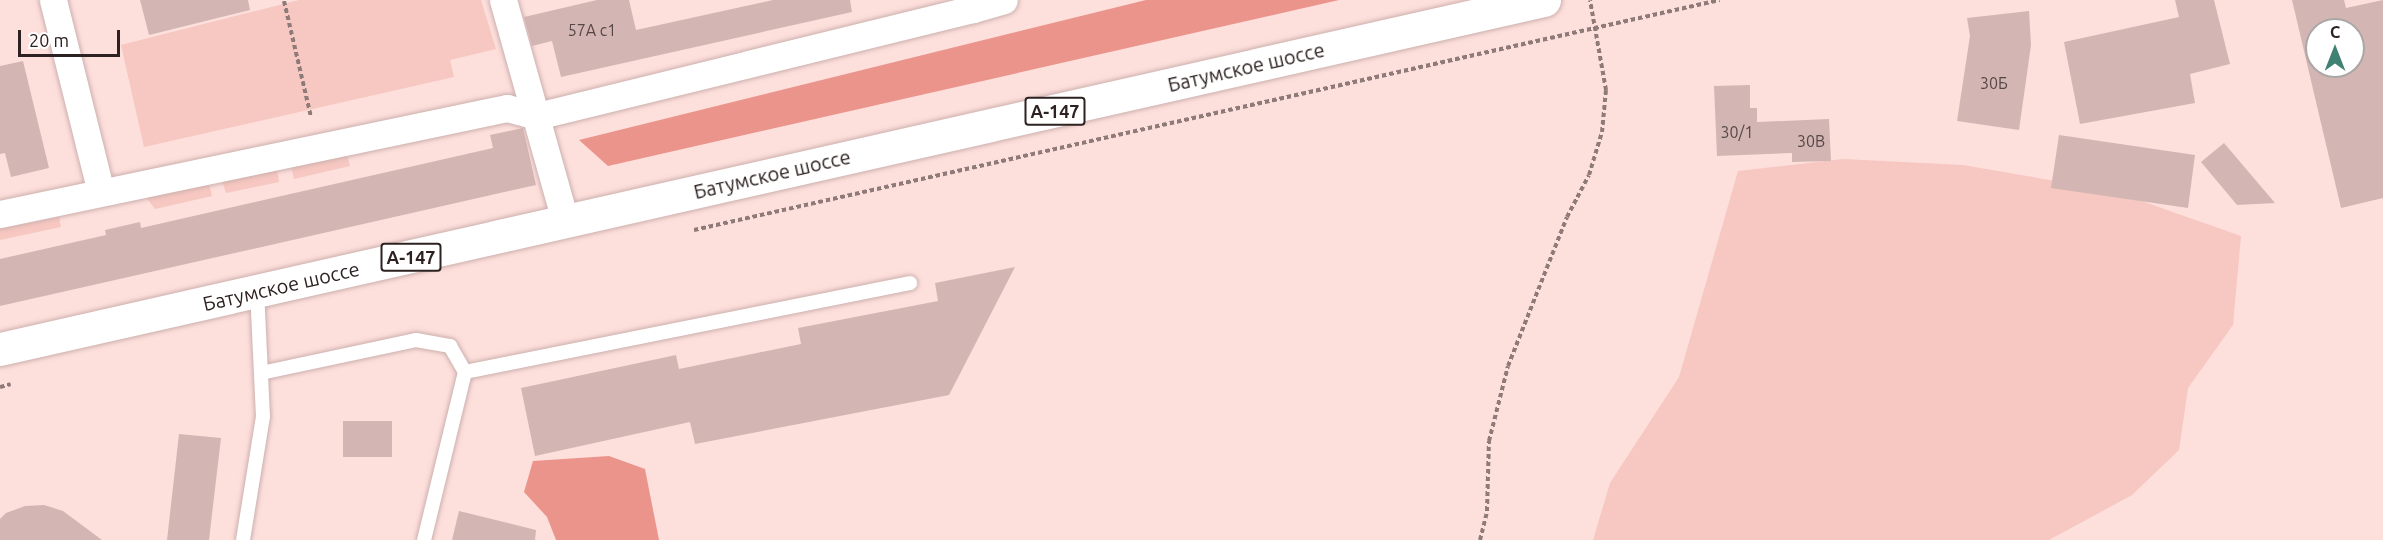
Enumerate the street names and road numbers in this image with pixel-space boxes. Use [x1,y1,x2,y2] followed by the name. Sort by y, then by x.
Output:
[1165,37,1327,97] street label: Батумское шоссе
[1024,96,1086,126] road number: А-147
[691,144,853,204] street label: Батумское шоссе
[380,242,442,272] road number: А-147
[200,256,362,316] street label: Батумское шоссе

